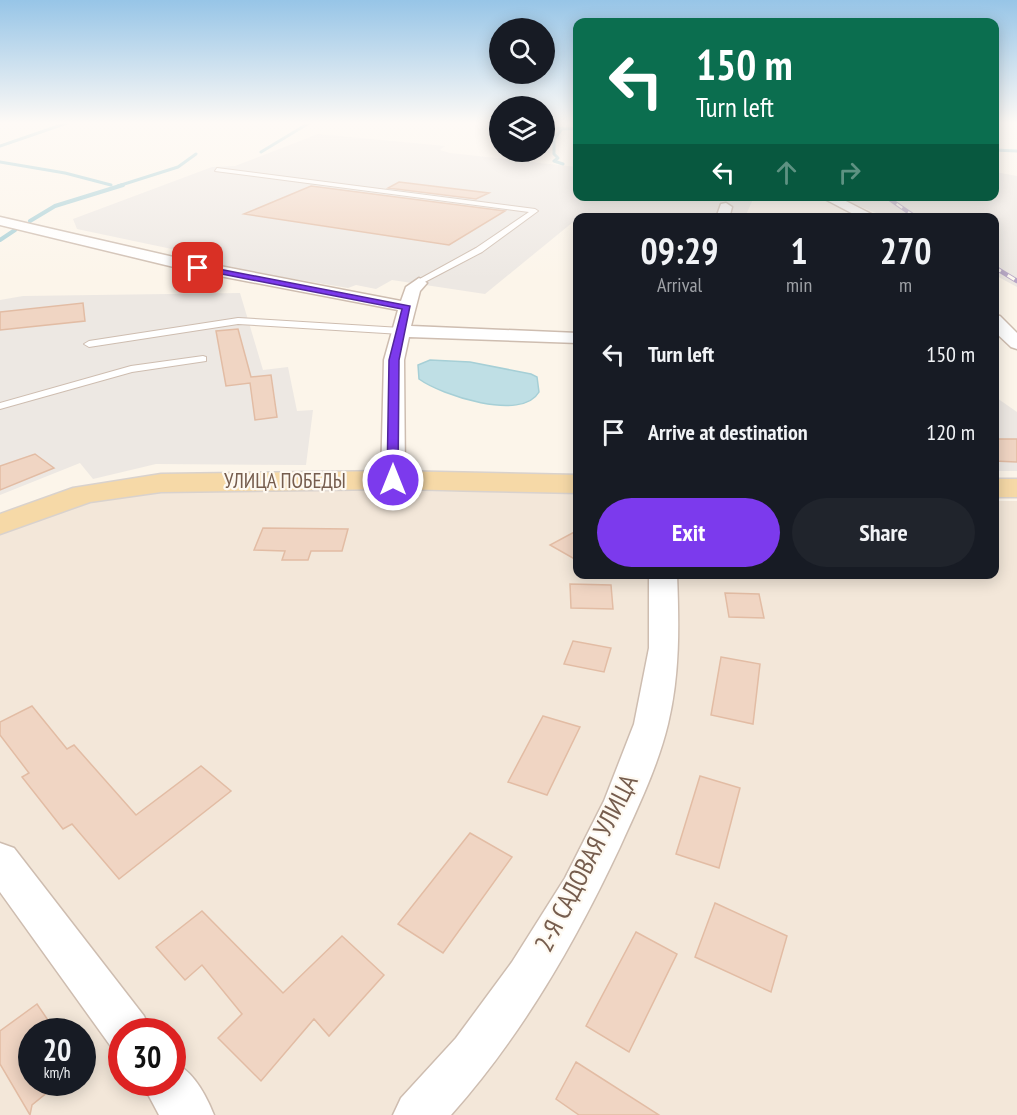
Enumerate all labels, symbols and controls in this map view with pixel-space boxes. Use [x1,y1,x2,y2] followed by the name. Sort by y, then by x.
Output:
[489,18,555,162] map controls
[489,18,555,84] button: search
[696,37,793,92] text: 150 m
[597,42,675,120] icon: left
[696,90,774,124] text: Turn left
[489,96,555,162] button: layers
[707,156,740,189] icon: left
[770,156,803,189] icon: ahead
[833,156,866,189] icon: right
[641,227,718,274] text: 09:29
[790,227,808,274] text: 1
[880,227,931,274] text: 270
[172,242,223,293] pin
[181,251,214,284] icon: arrive
[657,272,702,298] text: Arrival
[786,272,812,298] text: min
[899,272,912,298] text: m
[597,338,630,371] icon: left
[648,340,714,368] text: Turn left
[926,340,975,368] text: 150 m
[597,416,630,449] icon: arrive
[648,418,808,446] text: Arrive at destination
[926,418,975,446] text: 120 m
[361,448,425,512] position arrow
[224,467,346,494] street label: УЛИЦА ПОБЕДЫ
[597,498,780,567] button: Exit
[792,498,975,567] button: Share
[527,768,645,957] street label: 2-Я САДОВАЯ УЛИЦА
[108,1018,186,1096] speed limit sign: 30
[43,1030,71,1069] text: 20
[44,1063,70,1082] text: km/h

